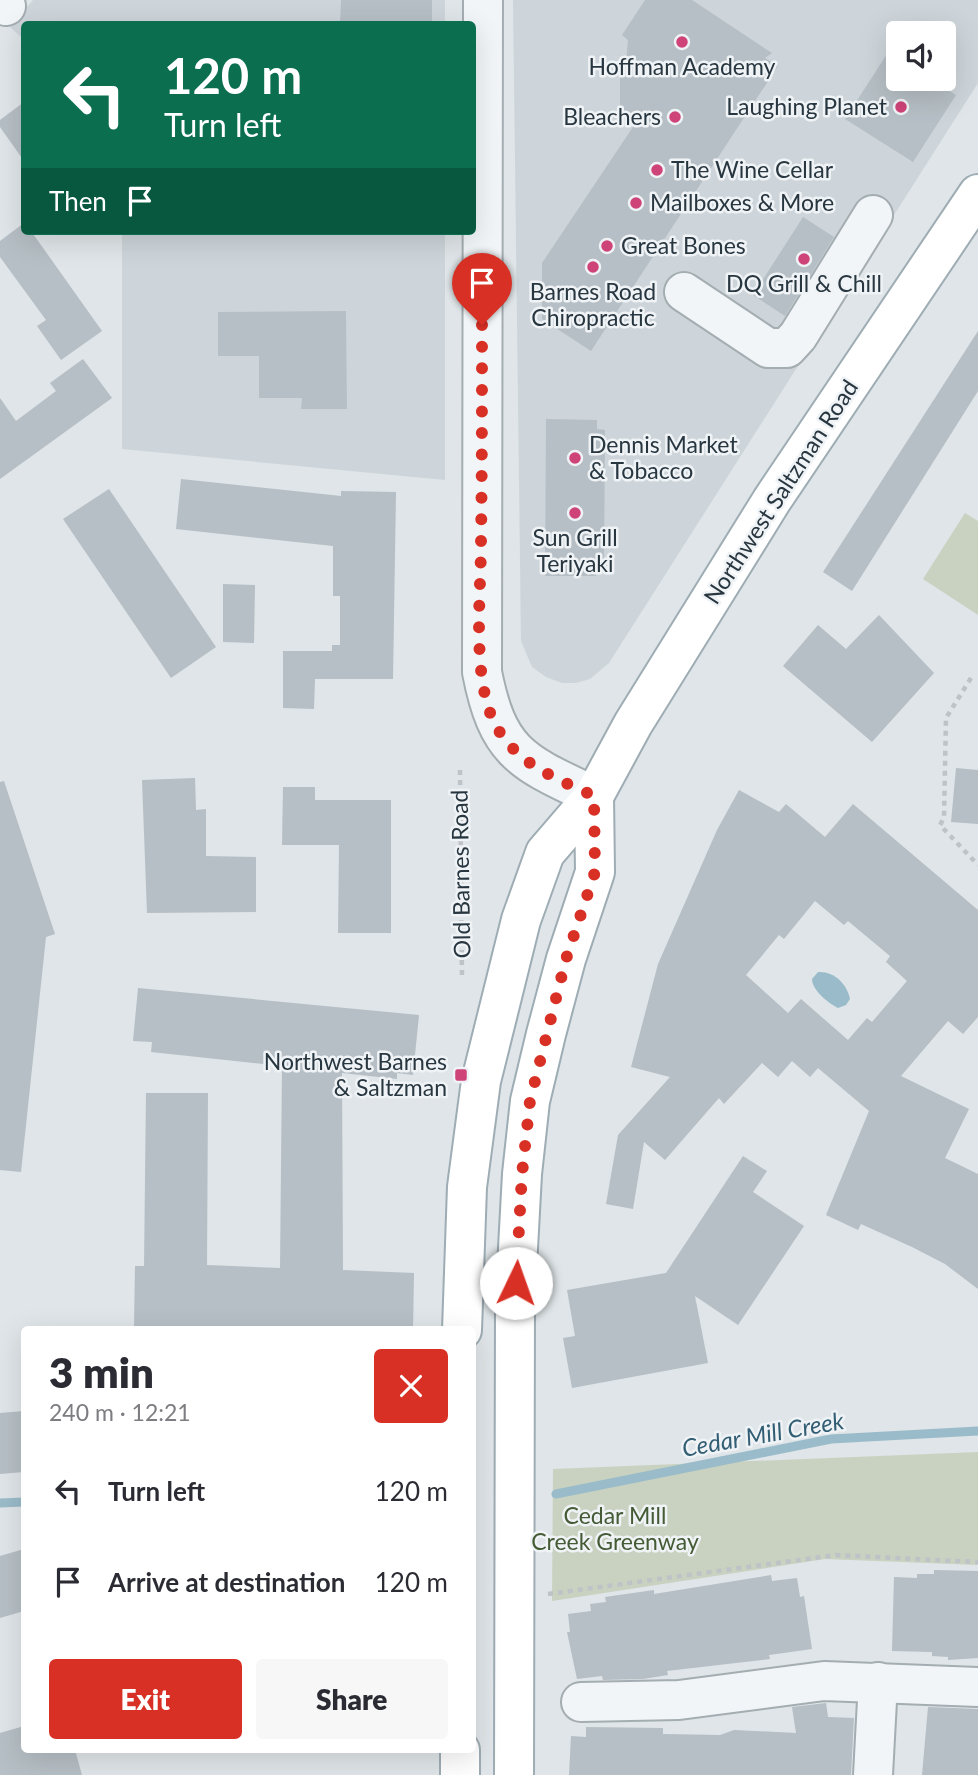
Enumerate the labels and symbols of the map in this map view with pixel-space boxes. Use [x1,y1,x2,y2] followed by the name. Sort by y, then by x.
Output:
[674,34,690,50] marker: Hoffman Academy
[589,52,776,80] place label: Hoffman Academy
[726,92,888,120] place label: Laughing Planet
[893,99,909,115] marker: Laughing Planet
[563,102,661,130] place label: Bleachers
[667,109,683,125] marker: Bleachers
[671,155,834,183] place label: The Wine Cellar
[649,162,665,178] marker: The Wine Cellar
[650,188,834,216] place label: Mailboxes & More
[628,195,644,211] marker: Mailboxes & More
[621,231,746,259] place label: Great Bones
[599,238,615,254] marker: Great Bones
[796,251,812,267] marker: DQ Grill & Chill
[452,253,512,325] pin
[585,259,601,275] marker: Barnes Road Chiropractic
[726,269,882,297] place label: DQ Grill & Chill
[530,277,656,331] place label: Barnes Road Chiropractic
[697,374,863,609] street label: Northwest Saltzman Road
[589,430,738,484] place label: Dennis Market & Tobacco
[567,450,583,466] marker: Dennis Market & Tobacco
[567,505,583,521] marker: Sun Grill Teriyaki
[532,523,618,577] place label: Sun Grill Teriyaki
[445,789,475,959] street label: Old Barnes Road
[264,1047,447,1101] place label: Northwest Barnes & Saltzman
[453,1067,469,1083] marker: Northwest Barnes & Saltzman
[479,1246,553,1320] position arrow
[680,1405,847,1462] water label: Cedar Mill Creek
[531,1501,699,1555] park label: Cedar Mill Creek Greenway

